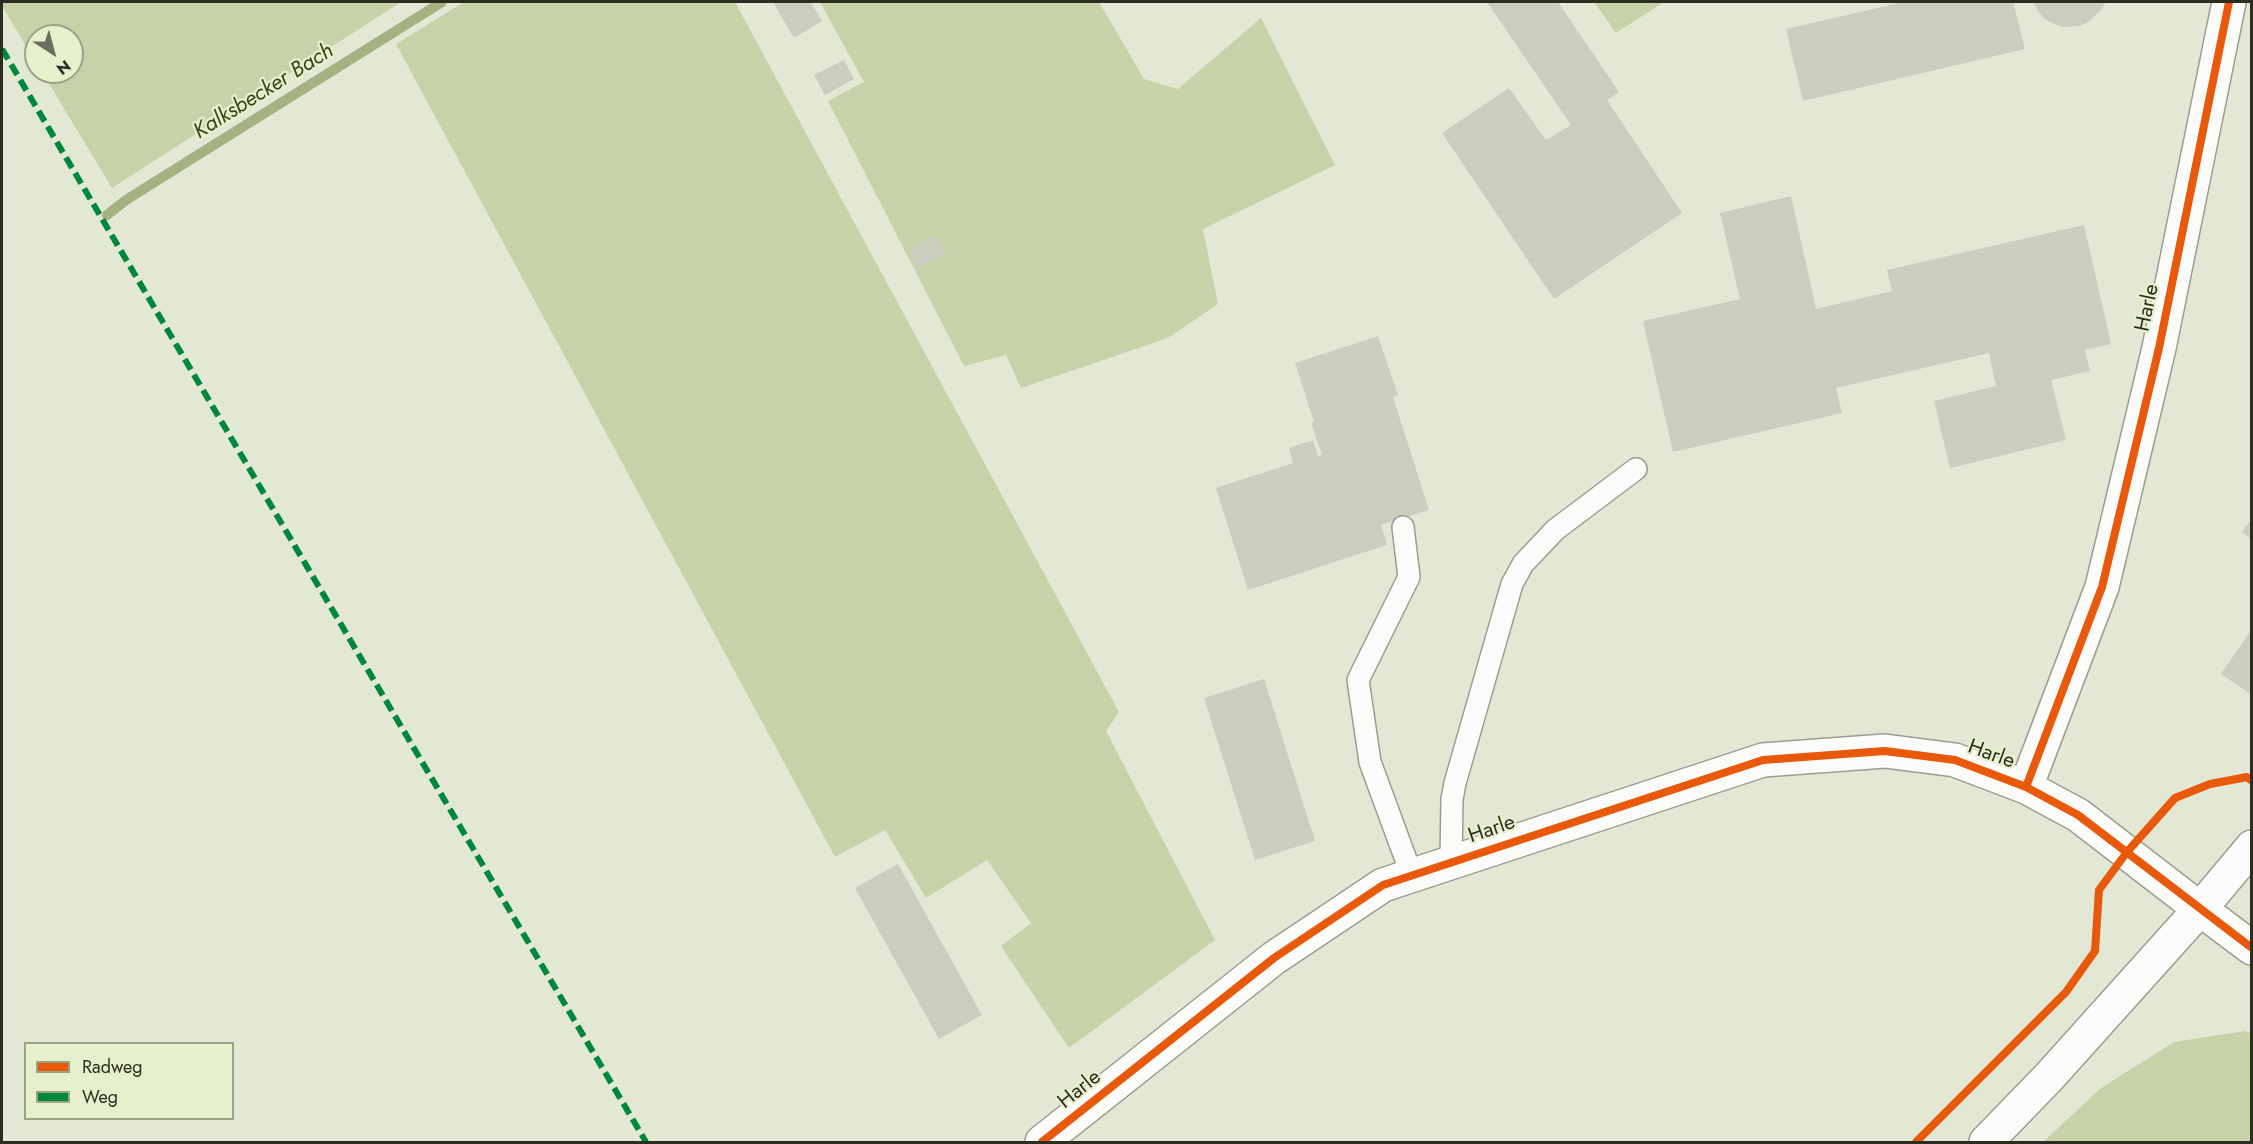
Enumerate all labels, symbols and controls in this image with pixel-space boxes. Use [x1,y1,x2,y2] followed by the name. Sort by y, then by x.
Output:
[24,24,84,84] north arrow
[189,38,339,146] water label: Kalksbecker Bach
[52,54,76,80] text: N
[2131,282,2165,334] street label: Harle
[1964,735,2018,775] street label: Harle
[1465,810,1519,850] street label: Harle
[24,1042,234,1120] legend
[82,1054,143,1080] text: Radweg
[1053,1065,1107,1115] street label: Harle
[82,1084,118,1110] text: Weg

